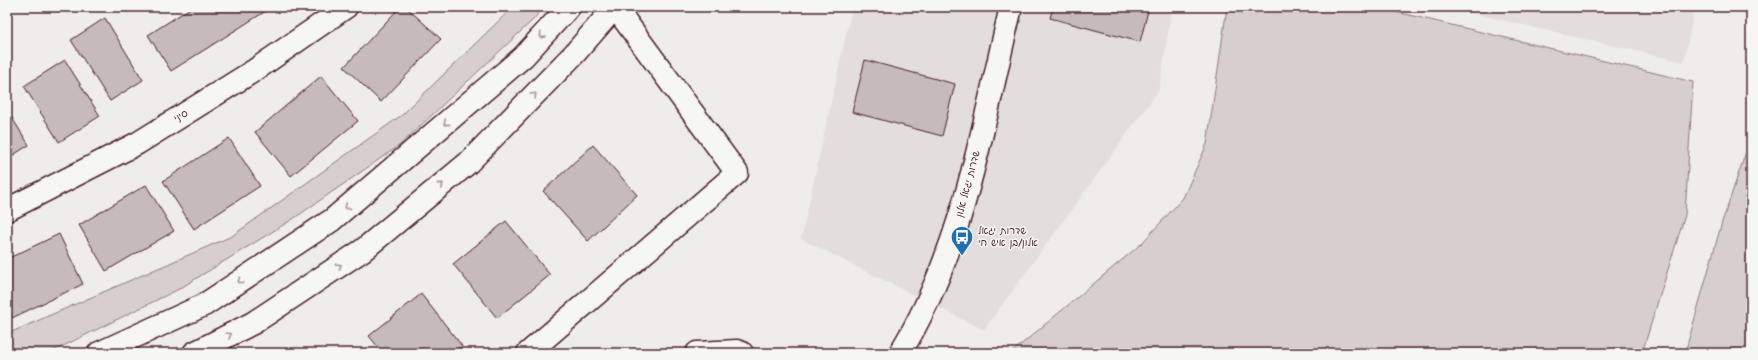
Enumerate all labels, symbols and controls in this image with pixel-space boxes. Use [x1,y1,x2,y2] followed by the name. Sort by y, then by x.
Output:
[540,31,547,39] one-way arrow
[529,92,537,100] one-way arrow
[171,105,191,127] street label: סיני
[443,118,450,125] one-way arrow
[951,149,985,219] street label: שדרות יגאל אלון
[436,183,443,190] one-way arrow
[344,202,351,209] one-way arrow
[978,223,1038,251] place label: שדרות יגאל אלון/בן איש חי
[949,224,975,257] bus stop icon: שדרות יגאל אלון/בן איש חי
[335,263,342,271] one-way arrow
[237,276,244,284] one-way arrow
[225,333,232,340] one-way arrow

